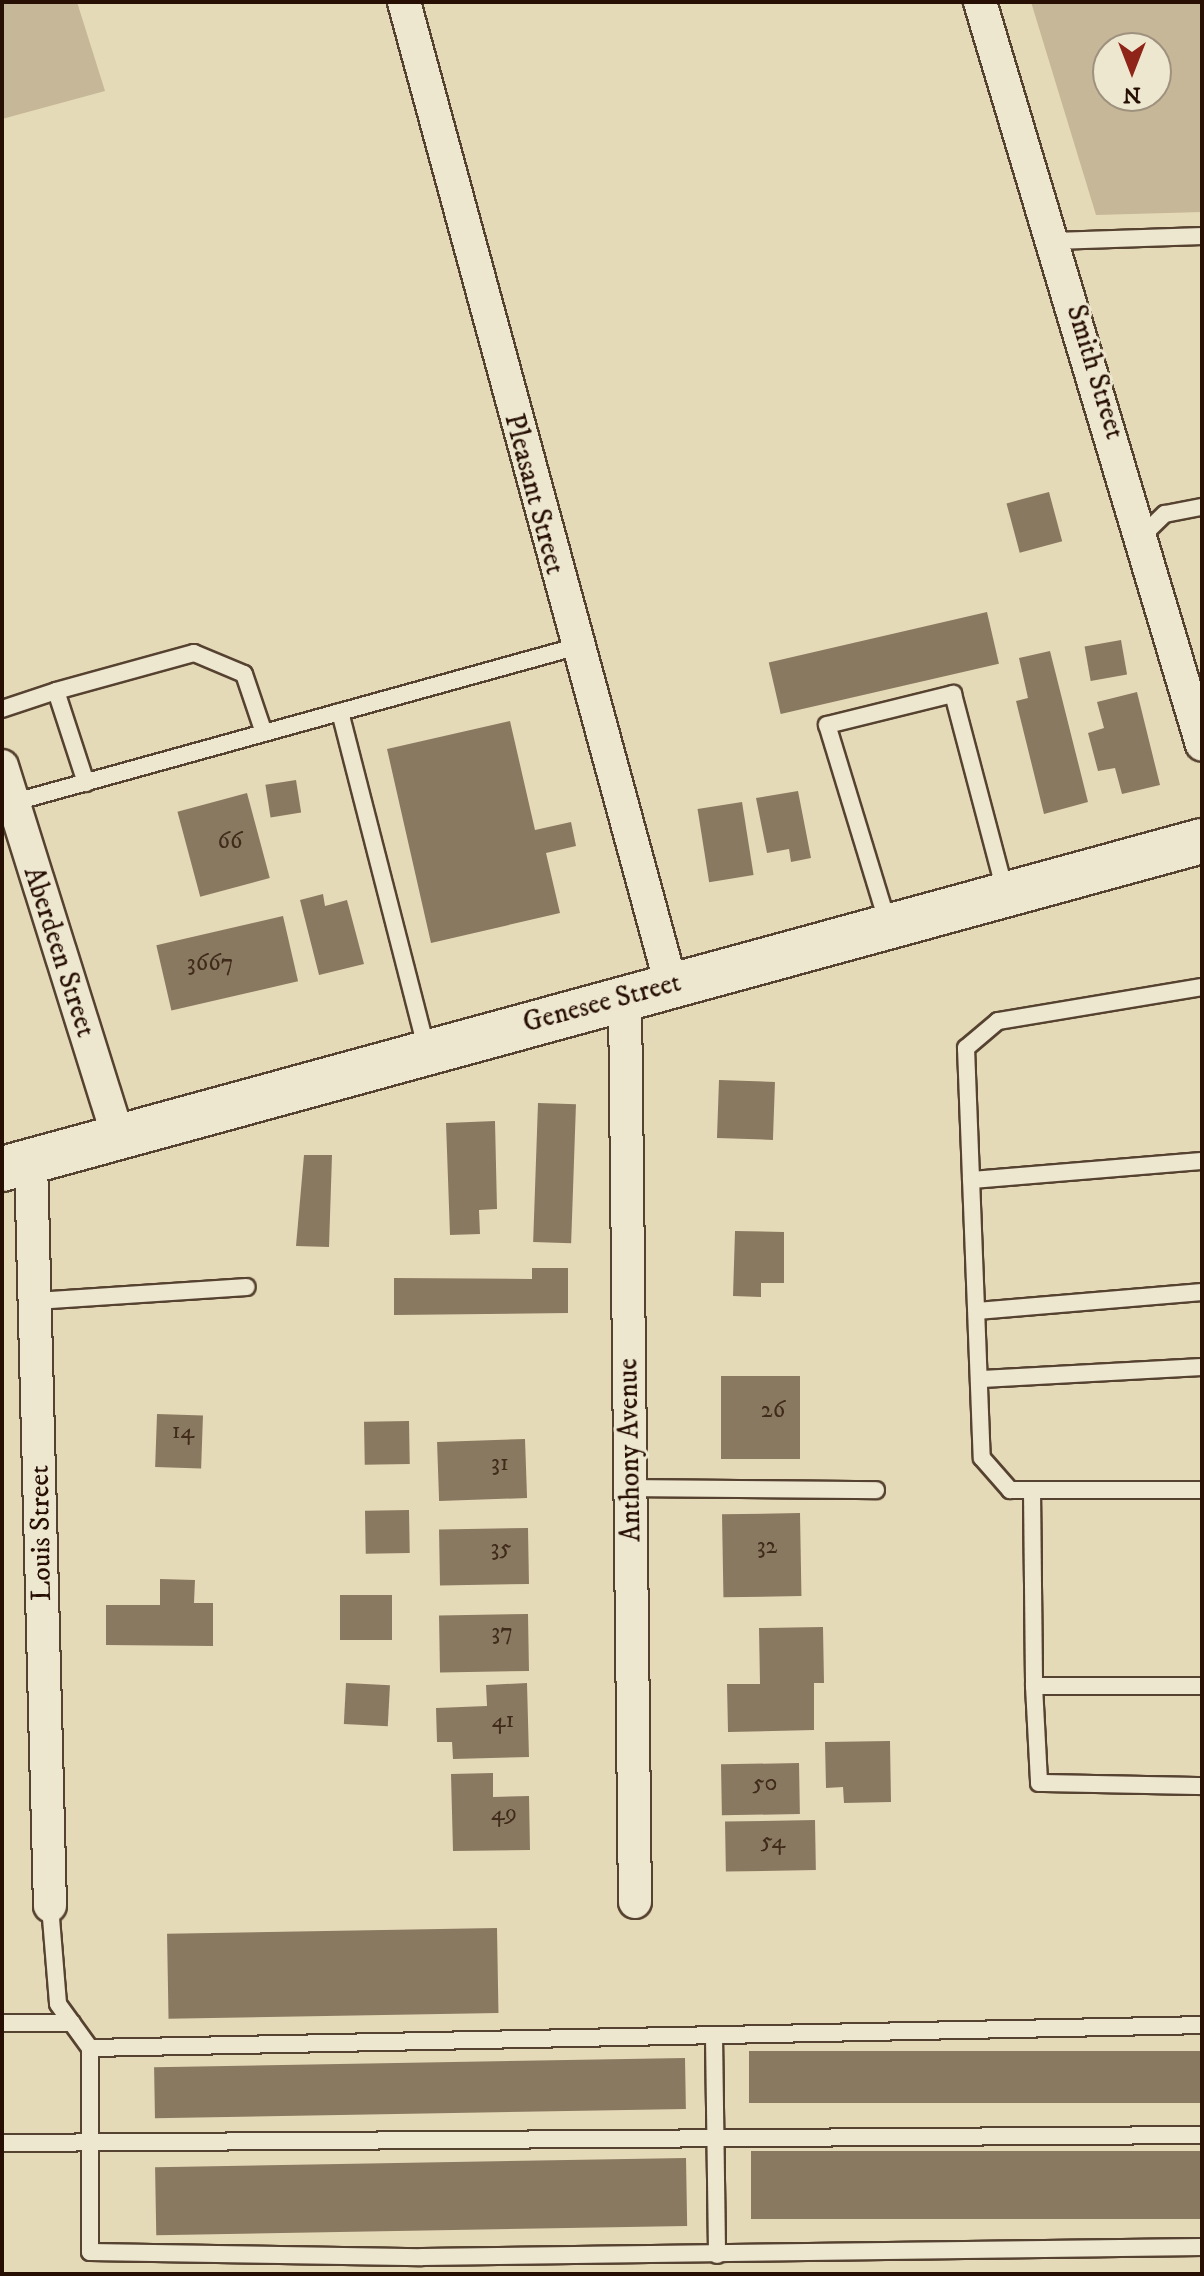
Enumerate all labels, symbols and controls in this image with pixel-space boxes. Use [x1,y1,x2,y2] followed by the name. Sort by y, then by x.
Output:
[1092,32,1172,112] north arrow
[1123,81,1141,108] text: N
[1059,301,1131,443] street label: Smith Street
[496,410,572,578] street label: Pleasant Street
[218,828,242,856] house number: 66
[16,863,102,1041] street label: Aberdeen Street
[187,950,233,978] house number: 3667
[519,966,685,1040] street label: Genesee Street
[612,1358,648,1542] street label: Anthony Avenue
[761,1397,785,1425] house number: 26
[172,1418,194,1446] house number: 14
[491,1450,509,1478] house number: 31
[23,1465,59,1601] street label: Louis Street
[757,1533,777,1561] house number: 32
[491,1535,511,1563] house number: 35
[491,1619,513,1647] house number: 37
[492,1707,514,1735] house number: 41
[753,1770,777,1798] house number: 50
[491,1800,517,1828] house number: 49
[761,1828,785,1856] house number: 54

